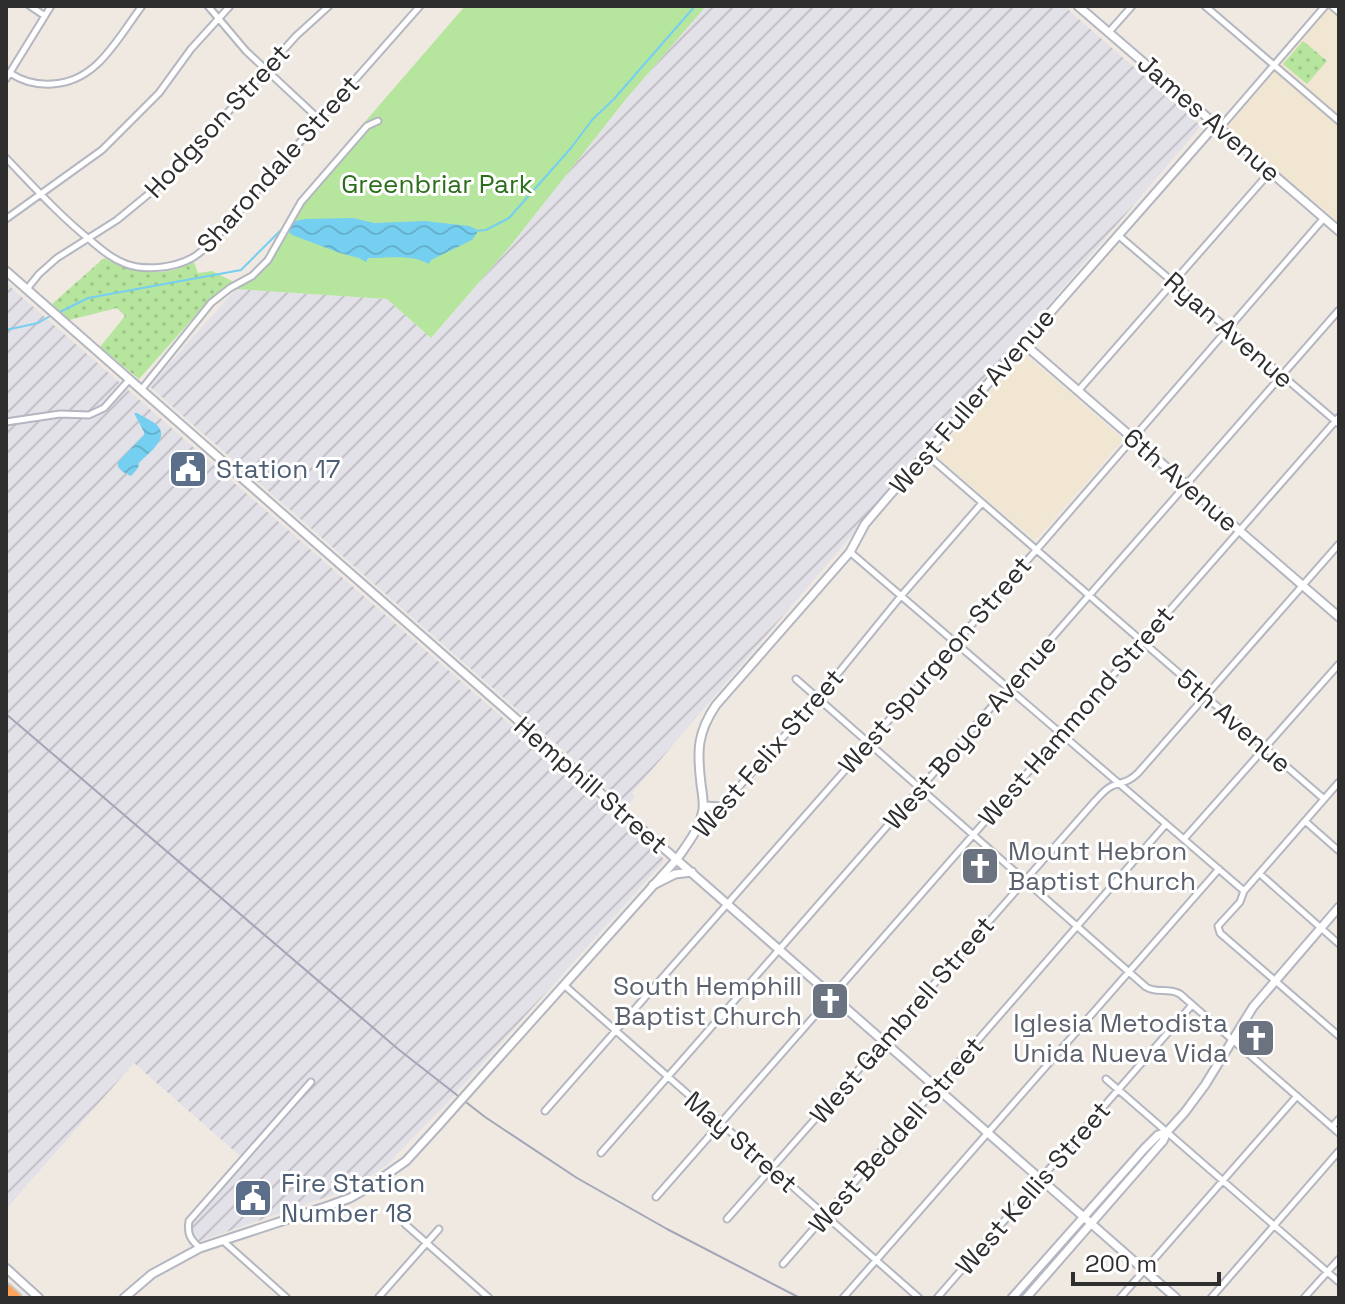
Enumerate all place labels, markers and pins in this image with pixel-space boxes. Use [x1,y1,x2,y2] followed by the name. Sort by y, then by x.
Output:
[167,448,209,490] public building icon: Station 17
[216,452,341,486] place label: Station 17
[1008,834,1196,898] place label: Mount Hebron Baptist Church
[959,845,1001,887] church icon: Mount Hebron Baptist Church
[613,969,802,1033] place label: South Hemphill Baptist Church
[809,980,851,1022] church icon: South Hemphill Baptist Church
[1013,1006,1228,1070] place label: Iglesia Metodista Unida Nueva Vida
[1235,1017,1277,1059] church icon: Iglesia Metodista Unida Nueva Vida
[281,1166,425,1230] place label: Fire Station Number 18
[232,1177,274,1219] public building icon: Fire Station Number 18

